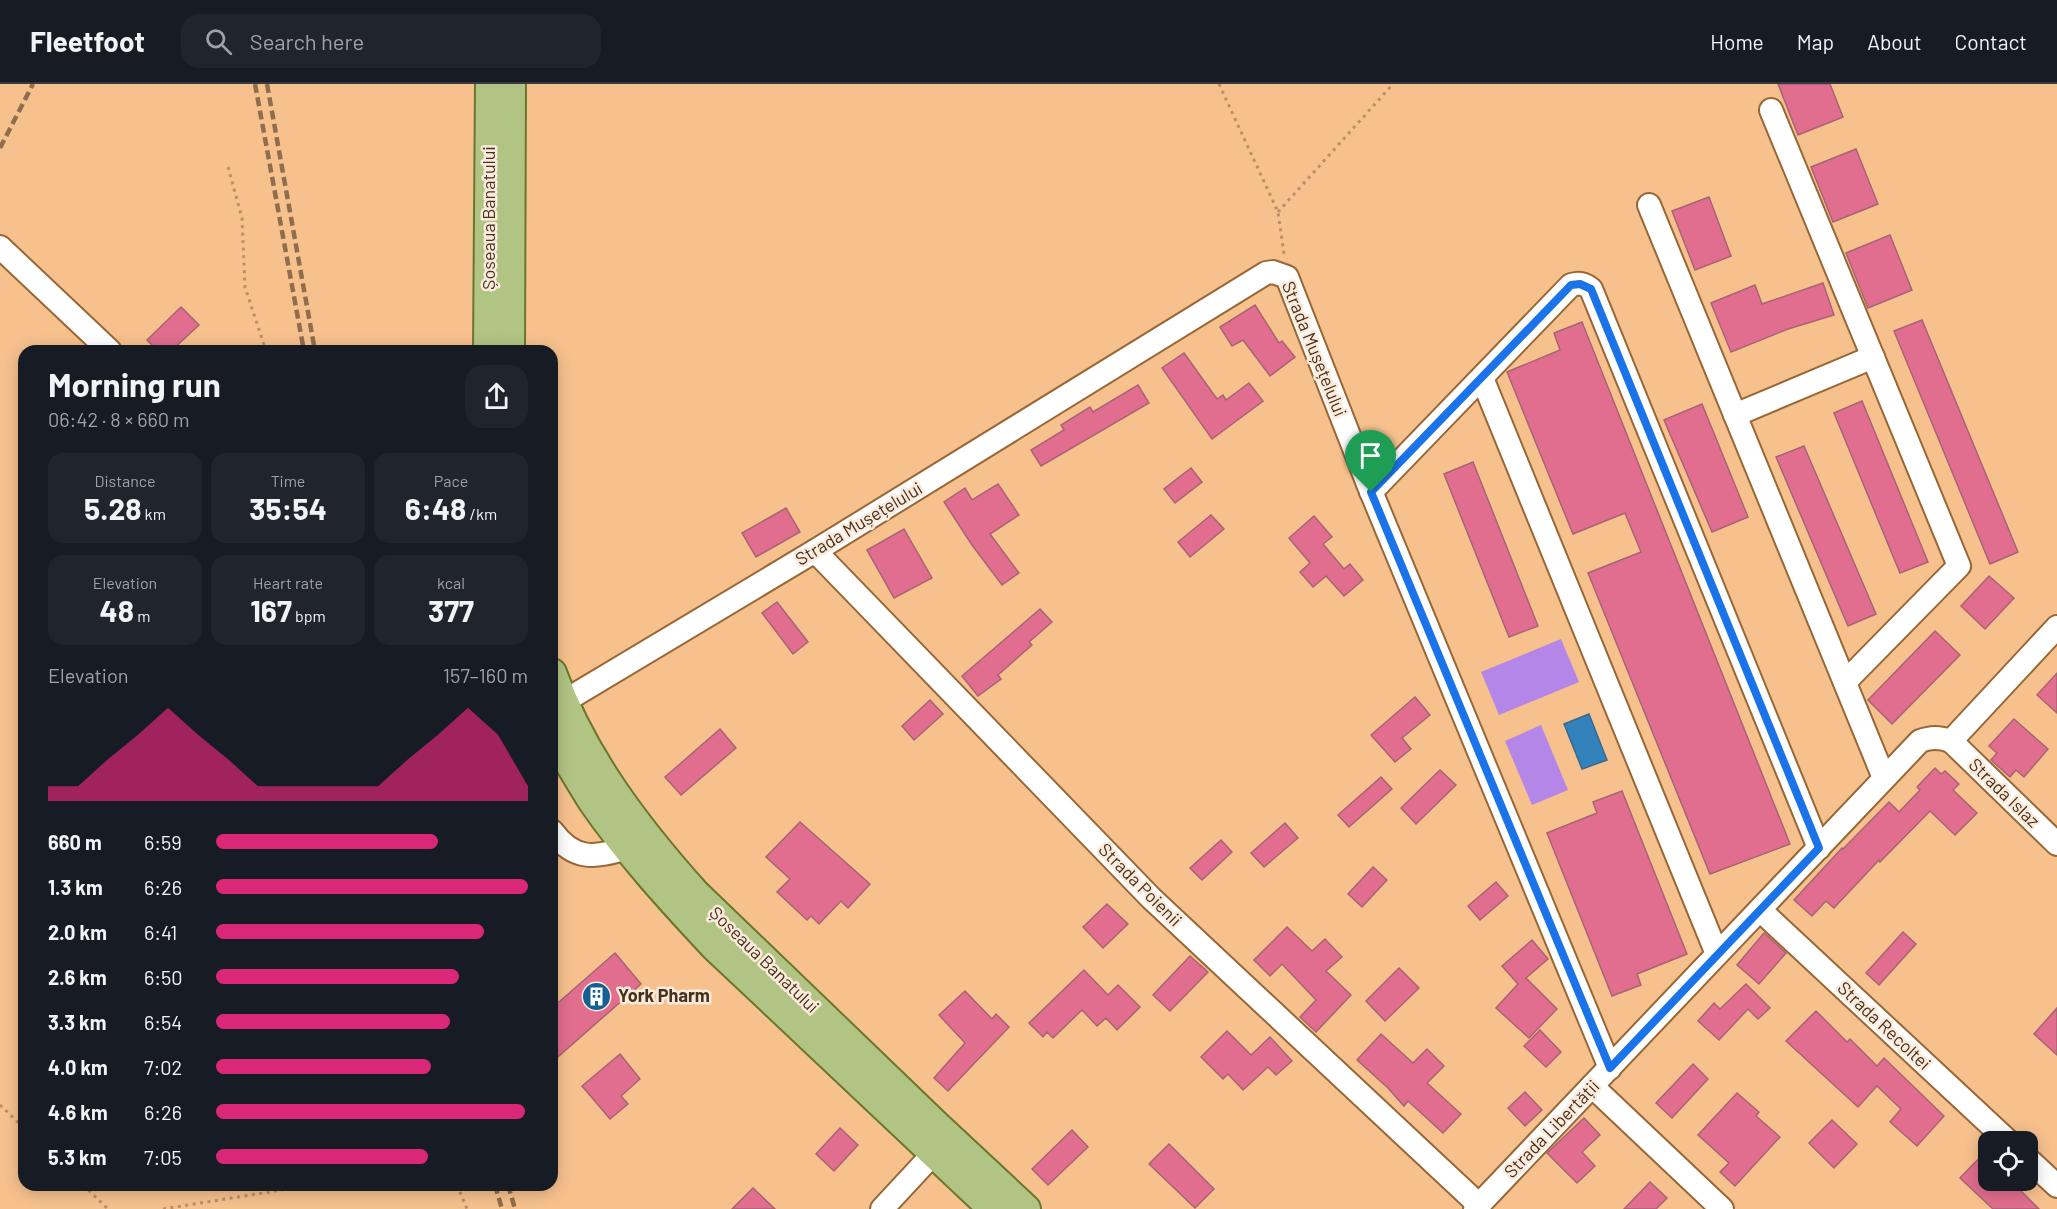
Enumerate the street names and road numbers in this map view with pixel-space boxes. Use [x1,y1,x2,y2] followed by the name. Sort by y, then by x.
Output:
[477,146,499,290] street label: Șoseaua Banatului
[1278,278,1352,420] street label: Strada Mușețelului
[791,477,926,570] street label: Strada Mușețelului
[1965,753,2045,831] street label: Strada Islaz
[1095,838,1187,930] street label: Strada Poienii
[705,901,824,1017] street label: Șoseaua Banatului
[1833,976,1936,1074] street label: Strada Recoltei
[1499,1075,1604,1182] street label: Strada Libertății

